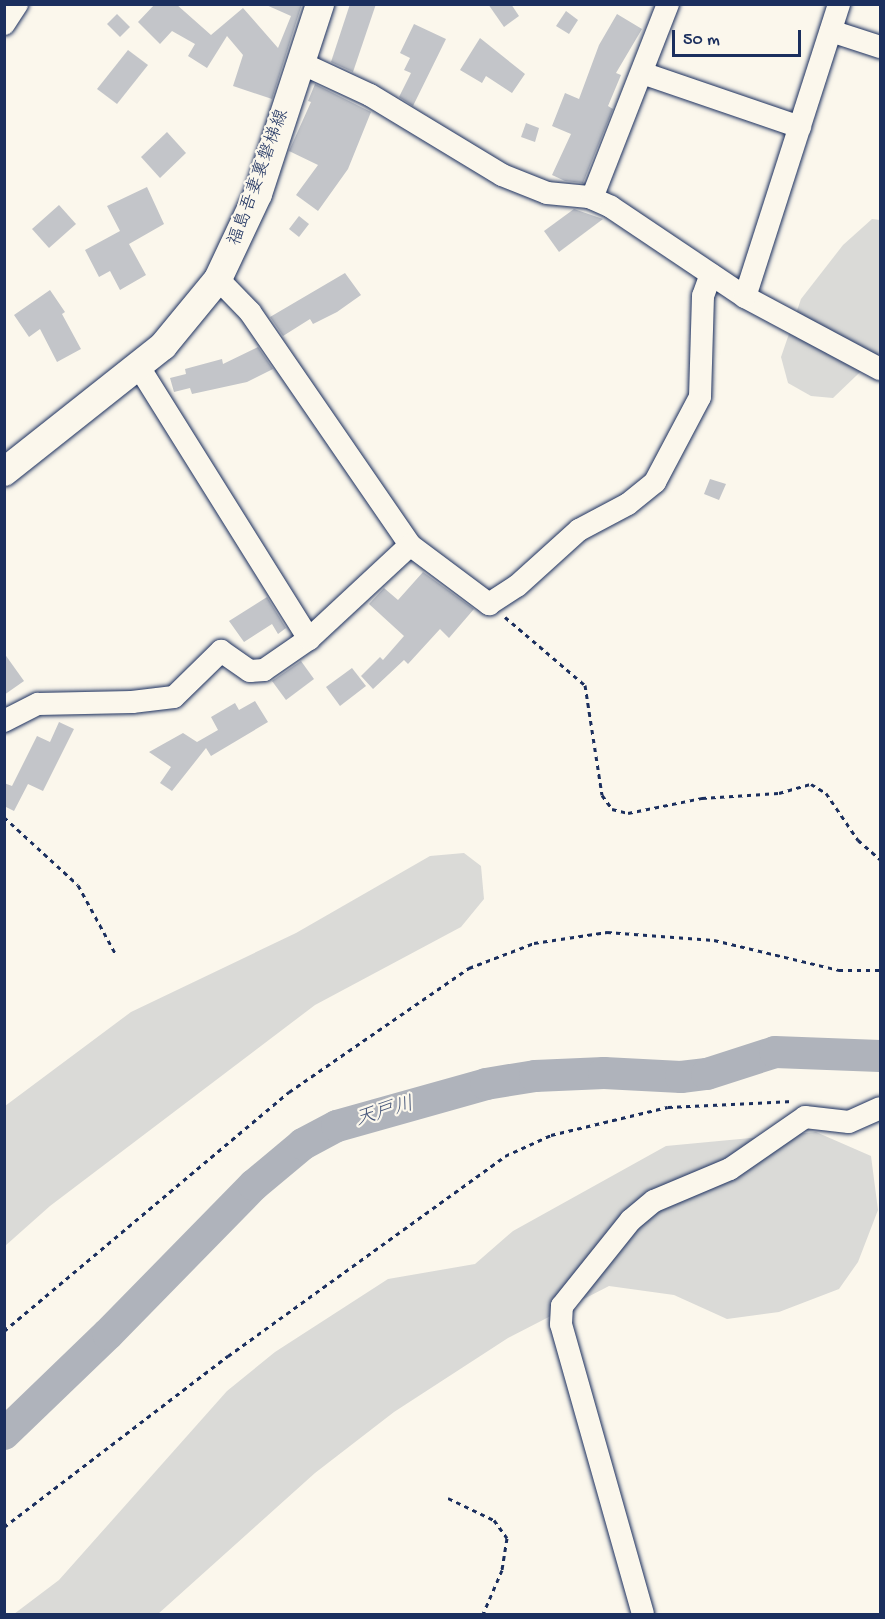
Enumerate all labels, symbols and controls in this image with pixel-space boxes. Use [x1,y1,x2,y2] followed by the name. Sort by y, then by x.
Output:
[675,18,804,56] scale bar
[683,30,720,51] text: 50 m
[225,107,295,249] street label: 福島吾妻裏磐梯線
[353,1093,417,1133] water label: 天戸川

